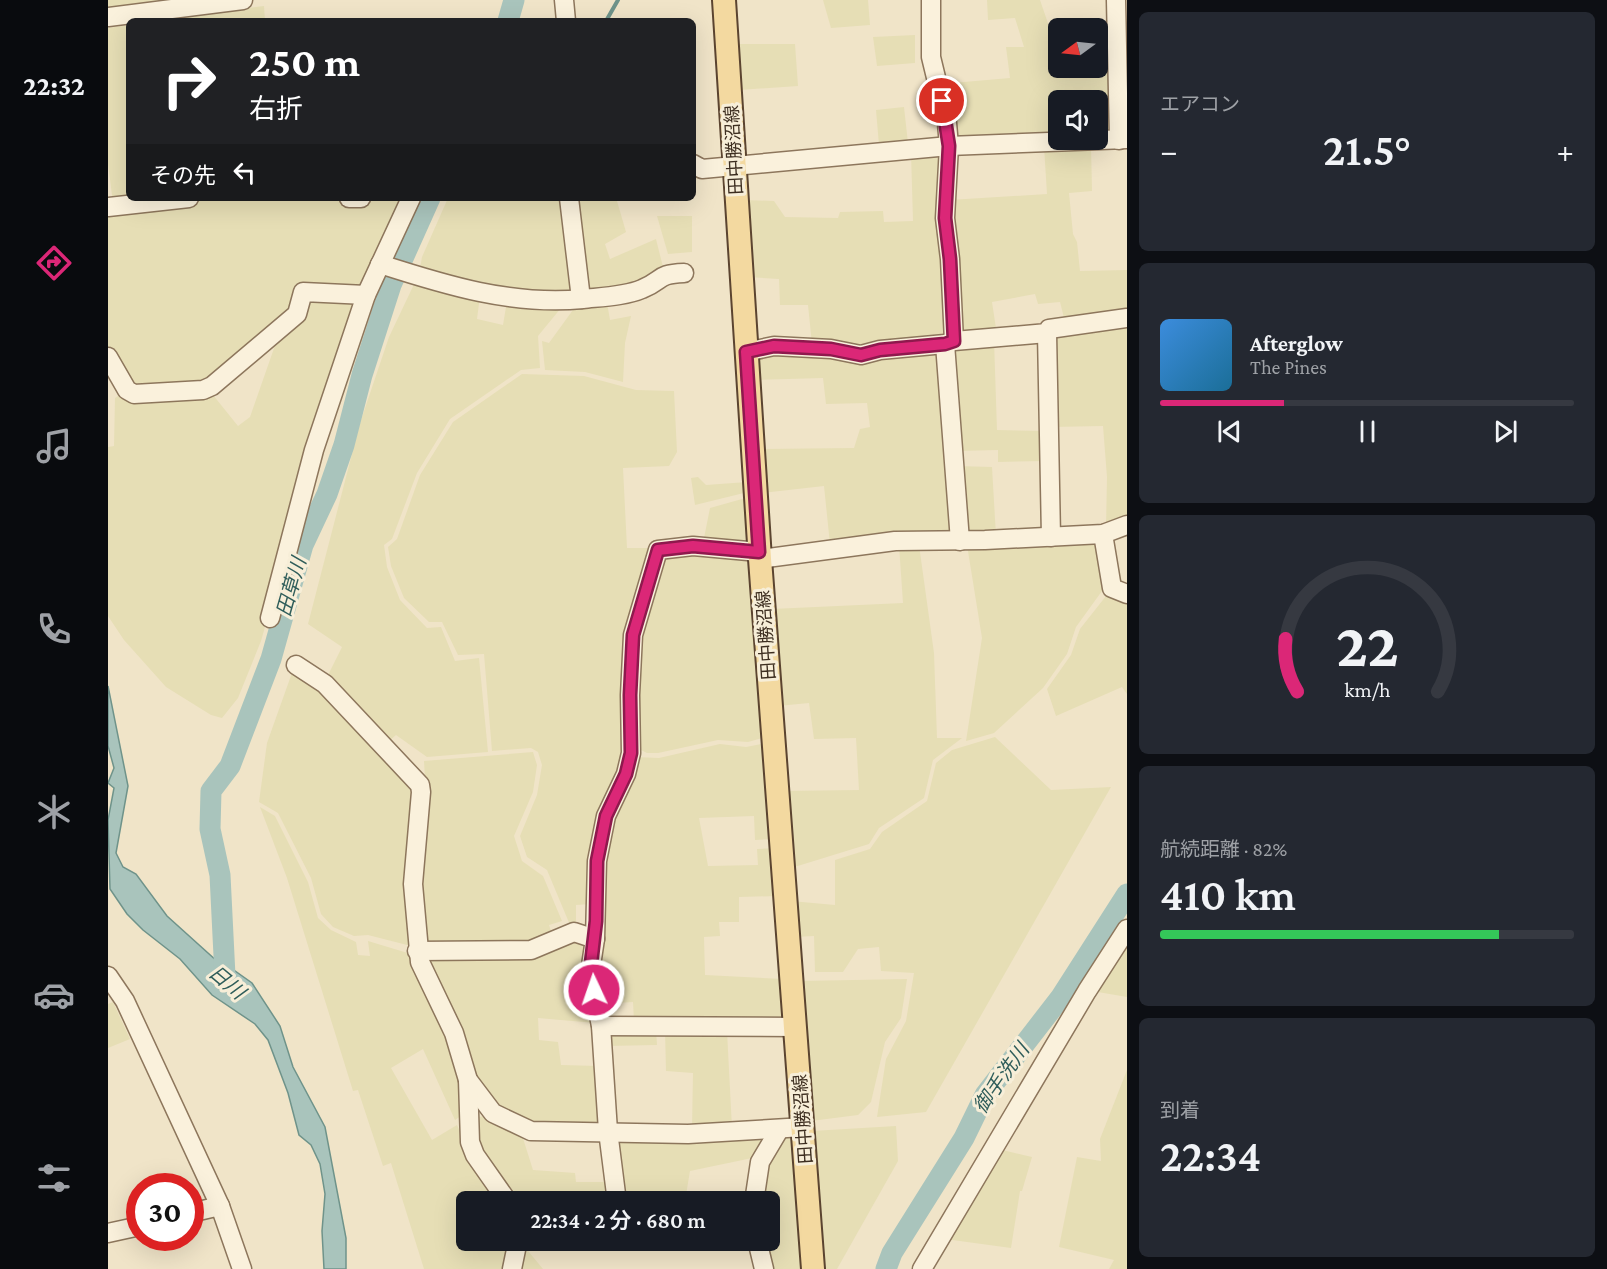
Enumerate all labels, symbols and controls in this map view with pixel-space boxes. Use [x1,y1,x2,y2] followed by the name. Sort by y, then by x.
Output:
[1048,18,1108,78] north arrow
[1048,18,1108,150] map controls
[249,38,360,85] text: 250 m
[150,42,228,120] icon: right
[23,71,85,101] text: 22:32
[916,75,967,126] pin
[925,84,958,117] icon: arrive
[1048,90,1108,150] button: sound
[1160,93,1240,115] text: エアコン
[249,94,303,124] text: 右折
[722,105,746,195] street label: 田中勝沼線
[1323,125,1411,175] text: 21.5°
[1160,132,1177,169] text: −
[1557,132,1574,169] text: +
[228,156,261,189] icon: left
[150,163,216,188] text: その先
[33,242,75,284] icon: directions
[1250,331,1343,356] text: Afterglow
[1250,356,1327,378] text: The Pines
[1213,415,1246,448] icon: previous
[1351,415,1384,448] icon: pause
[1489,415,1522,448] icon: next
[33,425,75,467] icon: music
[272,553,310,619] water label: 田草川
[753,589,779,681] street label: 田中勝沼線
[33,608,75,650] icon: phone
[1336,610,1398,679] text: 22
[1344,678,1391,702] text: km/h
[33,791,75,833] icon: climate
[1160,838,1287,860] text: 航続距離 · 82%
[1160,870,1296,920] text: 410 km
[562,958,626,1022] position arrow
[205,961,251,1005] water label: 日川
[33,974,75,1016] icon: car
[969,1037,1034,1117] water label: 御手洗川
[790,1073,816,1165] street label: 田中勝沼線
[1160,1099,1200,1121] text: 到着
[1160,1131,1261,1181] text: 22:34
[33,1157,75,1199] icon: filters
[126,1173,204,1251] speed limit sign: 30
[530,1208,706,1233] text: 22:34 · 2 分 · 680 m

